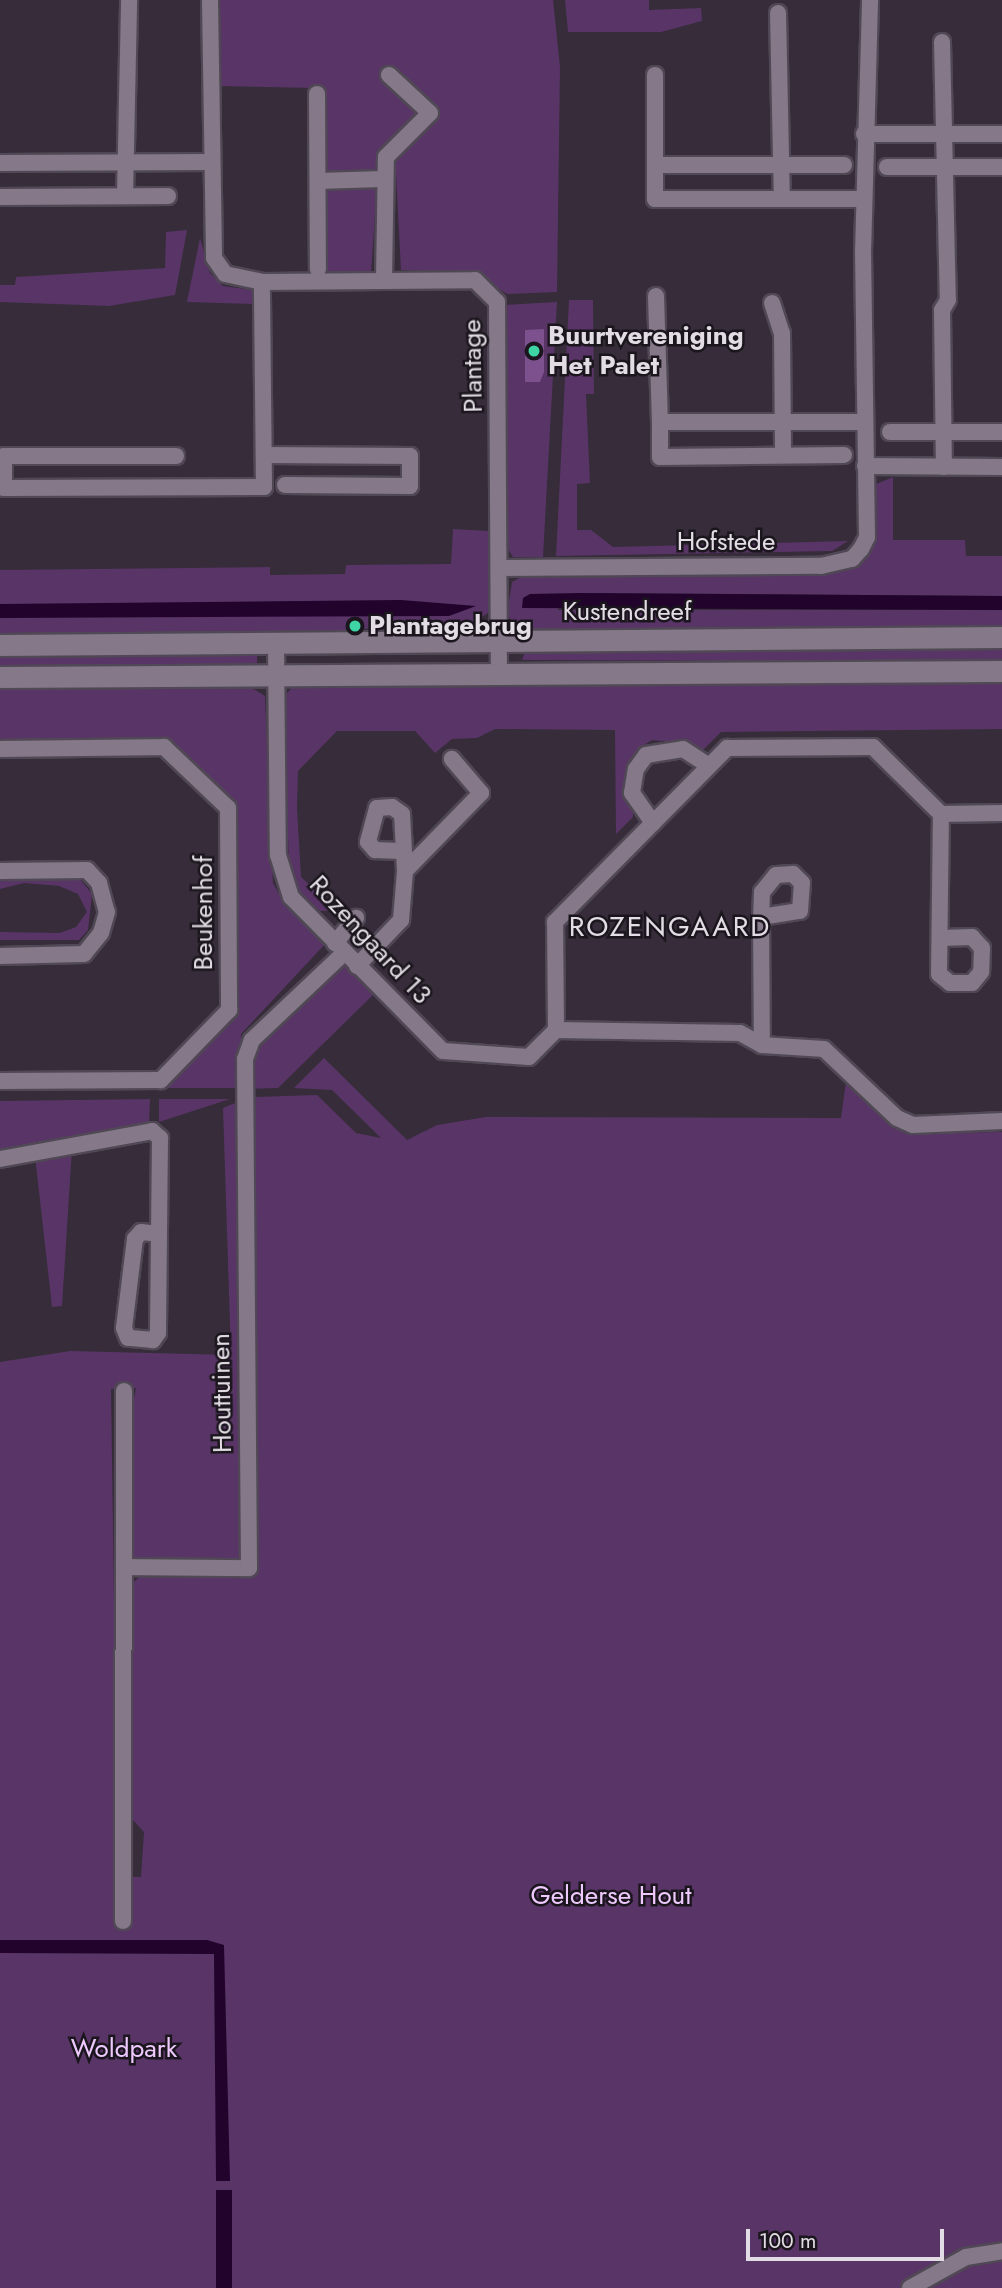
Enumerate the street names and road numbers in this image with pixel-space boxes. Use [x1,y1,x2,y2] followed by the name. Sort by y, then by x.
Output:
[457,319,489,413] street label: Plantage
[677,526,775,558] street label: Hofstede
[563,596,691,628] street label: Kustendreef
[188,856,220,970] street label: Beukenhof
[303,869,437,1011] street label: Rozengaard 13
[205,1333,239,1453] street label: Houttuinen

